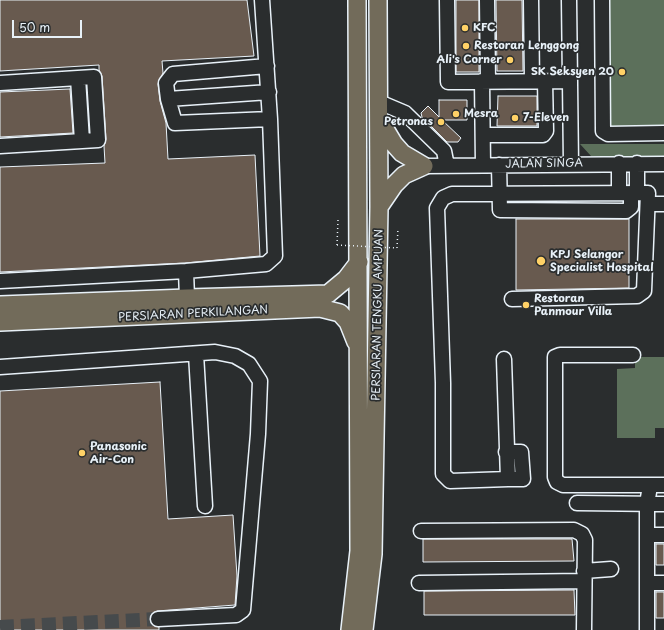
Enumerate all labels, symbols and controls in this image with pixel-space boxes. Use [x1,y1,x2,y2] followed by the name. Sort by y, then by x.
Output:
[14,12,84,38] scale bar
[19,18,50,36] text: 50 m
[473,21,495,35] place label: KFC
[460,23,470,33] marker: KFC
[474,39,579,53] place label: Restoran Lenggong
[461,41,471,51] marker: Restoran Lenggong
[437,53,502,67] place label: Ali's Corner
[505,55,515,65] marker: Ali's Corner
[531,65,614,79] place label: SK Seksyen 20
[617,67,627,77] marker: SK Seksyen 20
[464,107,498,121] place label: Mesra
[451,109,461,119] marker: Mesra
[523,111,569,125] place label: 7-Eleven
[510,113,520,123] marker: 7-Eleven
[384,115,433,129] place label: Petronas
[436,117,446,127] marker: Petronas
[505,157,583,171] street label: JALAN SINGA
[370,229,386,401] street label: PERSIARAN TENGKU AMPUAN
[550,248,654,274] place label: KPJ Selangor Specialist Hospital
[535,255,547,267] marker: KPJ Selangor Specialist Hospital
[534,292,612,318] place label: Restoran Panmour Villa
[521,300,531,310] marker: Restoran Panmour Villa
[118,303,268,325] street label: PERSIARAN PERKILANGAN
[90,440,147,466] place label: Panasonic Air-Con
[77,448,87,458] marker: Panasonic Air-Con

